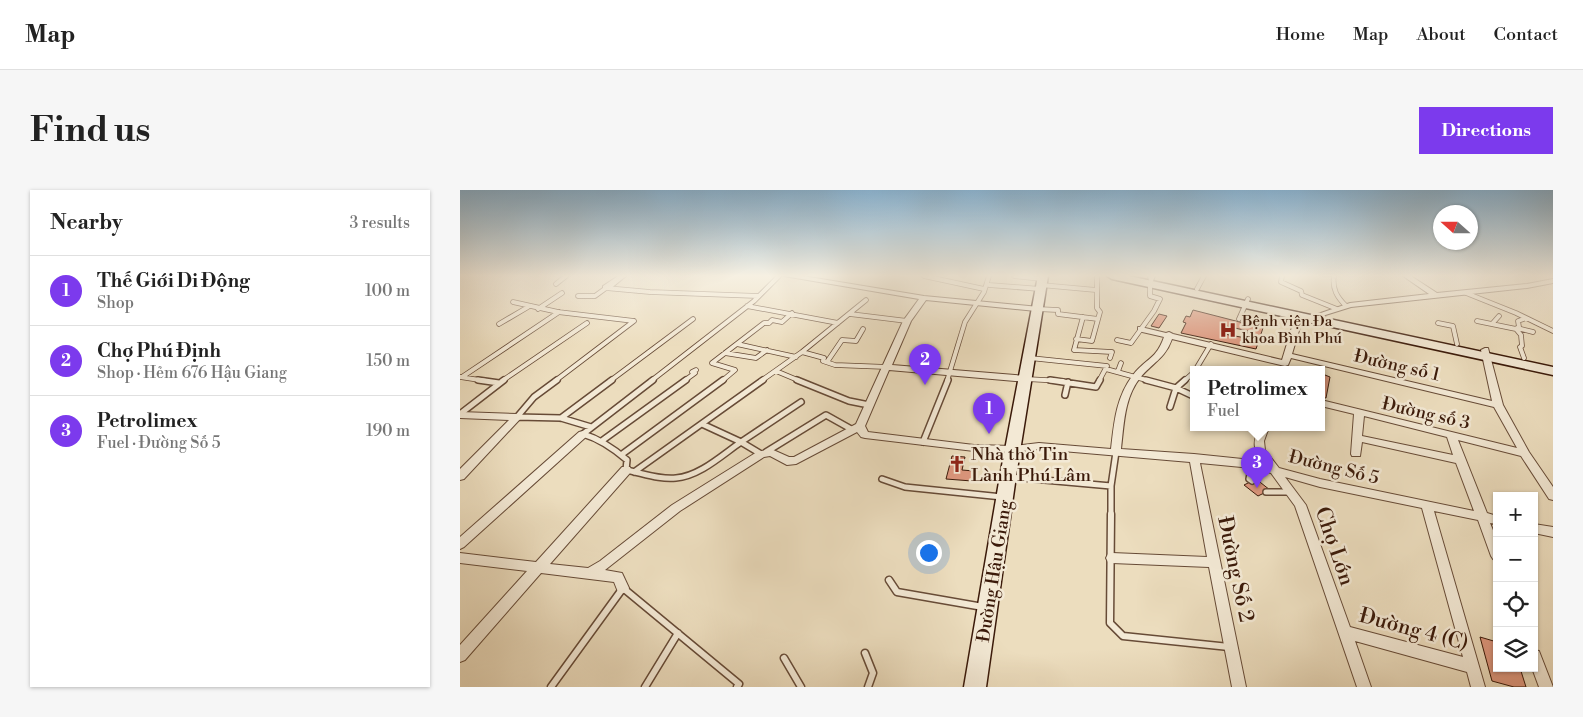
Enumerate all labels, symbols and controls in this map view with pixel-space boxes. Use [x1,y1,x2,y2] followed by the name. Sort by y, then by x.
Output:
[25,20,75,50] text: Map
[1276,23,1325,46] text: Home
[1353,23,1389,46] text: Map
[1417,23,1466,46] text: About
[1494,23,1558,46] text: Contact
[1419,107,1553,154] button: Directions
[30,109,150,152] text: Find us
[1433,205,1478,250] north arrow
[50,210,123,236] text: Nearby
[349,213,410,233] text: 3 results
[97,269,250,293] text: Thế Giới Di Động
[62,281,70,301] text: 1
[365,281,410,301] text: 100 m
[97,293,134,313] text: Shop
[1241,312,1343,348] place label: Bệnh viện Đa khoa Bình Phú
[1218,320,1238,340] hospital icon: Bệnh viện Đa khoa Bình Phú
[97,339,221,363] text: Chợ Phú Định
[909,344,941,385] pin: 2
[1352,344,1442,387] street label: Đường số 1
[61,351,71,371] text: 2
[366,351,410,371] text: 150 m
[97,363,287,383] text: Shop · Hẻm 676 Hậu Giang
[1190,366,1325,431] popup
[1207,377,1308,401] text: Petrolimex
[1380,392,1472,435] street label: Đường số 3
[973,393,1005,434] pin: 1
[1207,401,1240,421] text: Fuel
[97,409,198,433] text: Petrolimex
[61,421,71,441] text: 3
[366,421,410,441] text: 190 m
[97,433,221,453] text: Fuel · Đường Số 5
[971,443,1091,487] place label: Nhà thờ Tin Lành Phú Lâm
[1286,445,1381,490] street label: Đường Số 5
[1241,447,1273,488] pin: 3
[947,454,967,474] church icon: Nhà thờ Tin Lành Phú Lâm
[1493,492,1538,672] map controls
[1493,492,1538,537] button: +
[972,498,1017,644] street label: Đường Hậu Giang
[1309,504,1360,589] street label: Chợ Lớn
[1211,514,1259,625] street label: Đường Số 2
[1493,537,1538,582] button: −
[916,540,942,566] your location
[1493,582,1538,627] button: locate
[1356,603,1471,657] street label: Đường 4 (C)
[1493,627,1538,672] button: layers

